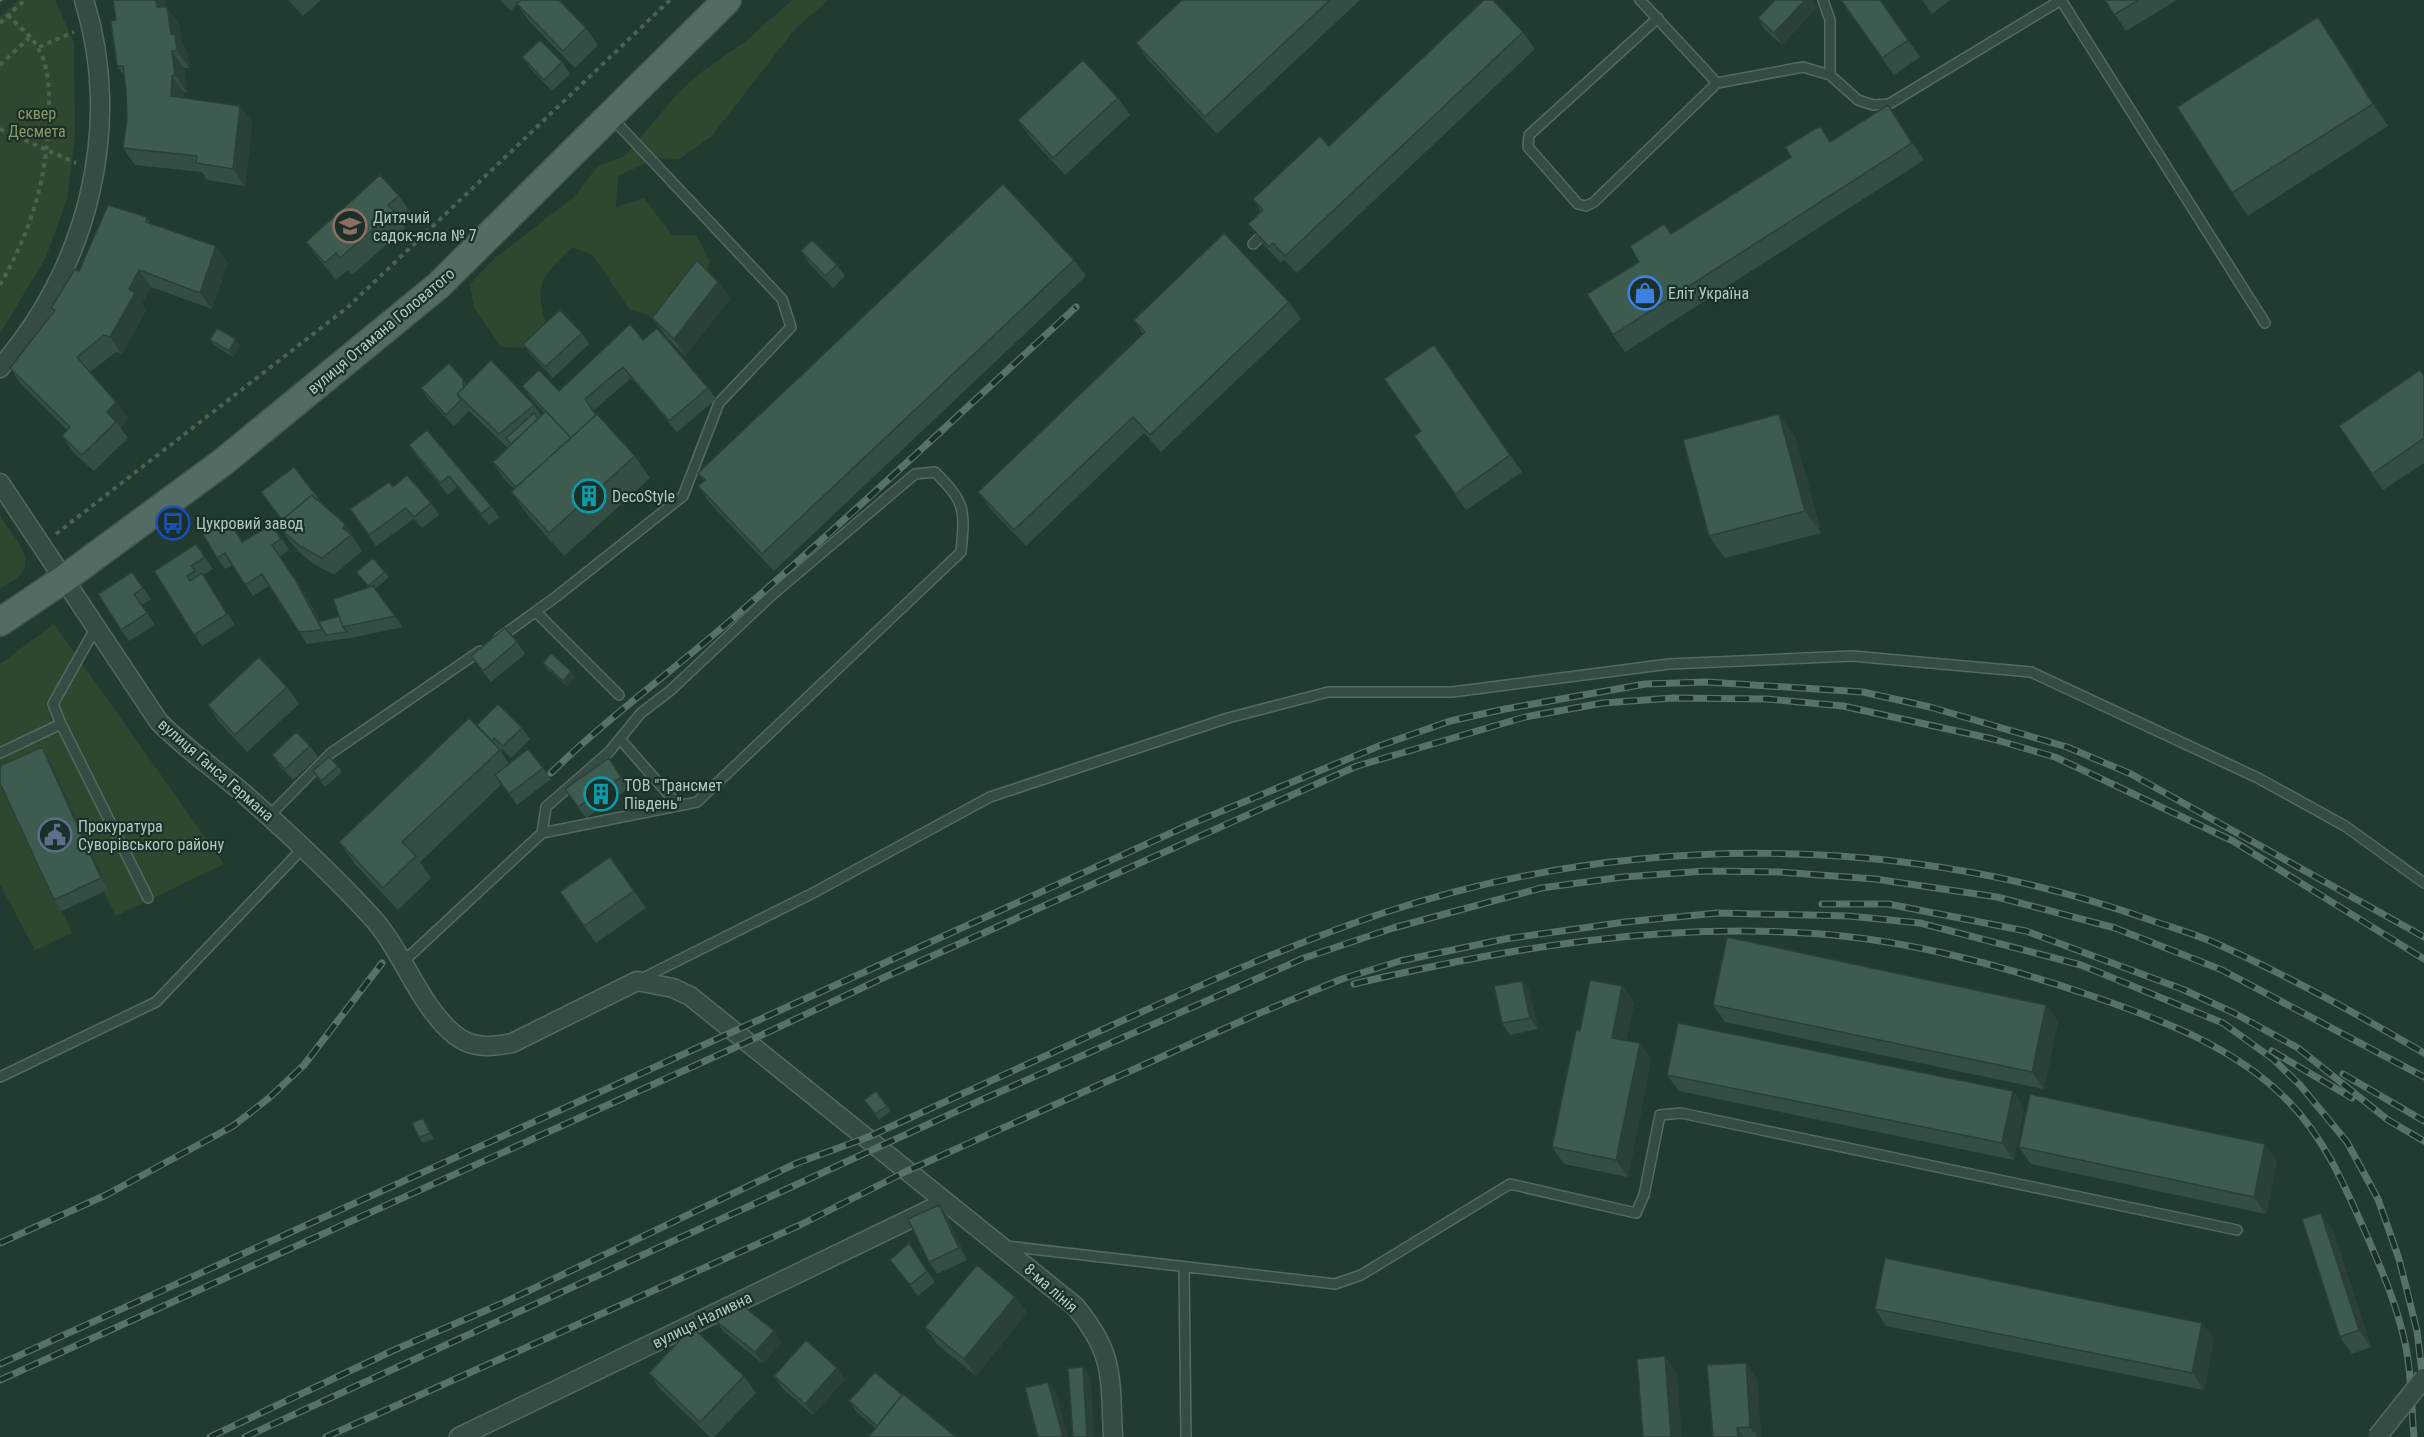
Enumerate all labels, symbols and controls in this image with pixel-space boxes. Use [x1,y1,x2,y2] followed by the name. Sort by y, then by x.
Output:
[8,104,66,141] park label: сквер Десмета
[332,208,368,244] school or university icon: Дитячий садок-ясла № 7
[373,208,477,245] place label: Дитячий садок-ясла № 7
[304,264,458,398] street label: вулиця Отамана Головатого
[1627,275,1663,311] shop icon: Еліт Україна
[1668,284,1749,303] place label: Еліт Україна
[571,478,607,514] building icon: DecoStyle
[612,487,675,506] place label: DecoStyle
[155,505,191,541] bus stop icon: Цукровий завод
[196,514,304,533] place label: Цукровий завод
[154,715,278,825] street label: вулиця Ганса Германа
[583,776,619,812] building icon: ТОВ "Трансмет Південь"
[624,776,723,813] place label: ТОВ "Трансмет Південь"
[37,817,73,853] public building icon: Прокуратура Суворівського району
[78,817,224,854] place label: Прокуратура Суворівського району
[1020,1260,1082,1316] street label: 8-ма лінія
[649,1288,755,1352] street label: вулиця Наливна

